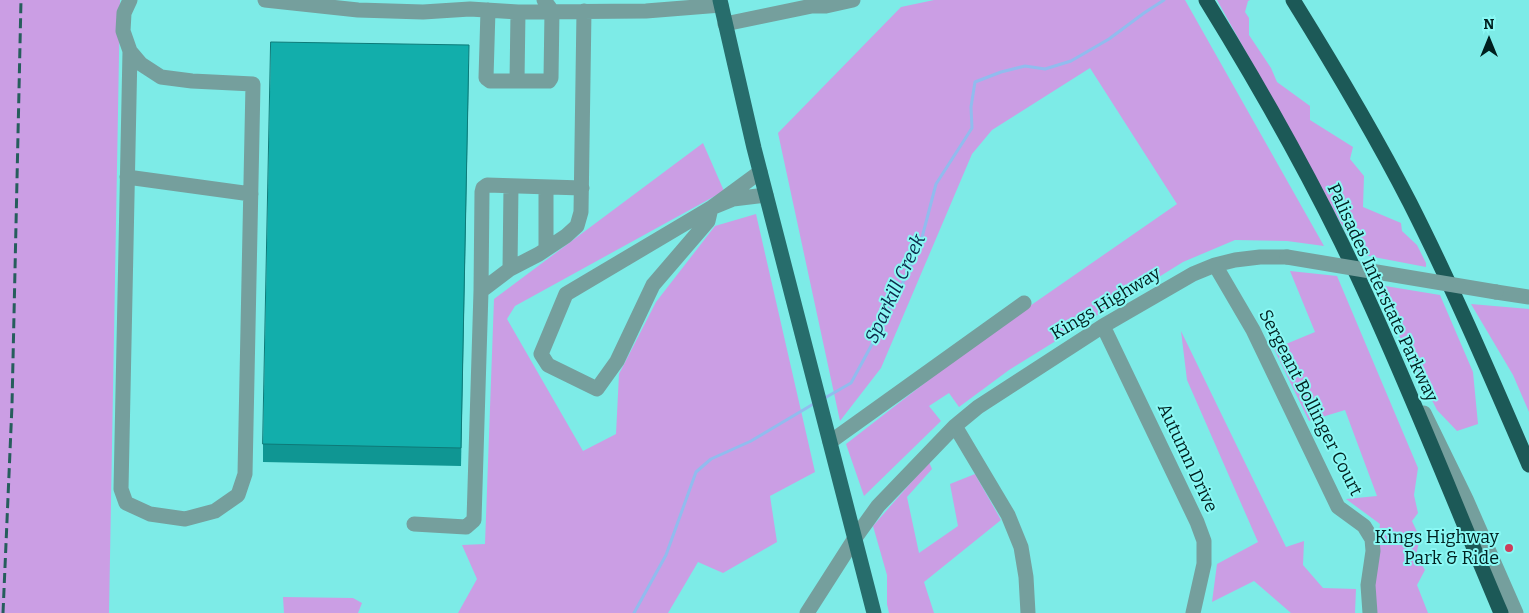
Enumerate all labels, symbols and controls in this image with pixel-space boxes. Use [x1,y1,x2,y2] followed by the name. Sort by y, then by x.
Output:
[1464,15,1514,65] north arrow
[1484,16,1494,33] text: N
[1322,180,1442,406] street label: Palisades Interstate Parkway
[861,231,931,347] water label: Sparkill Creek
[1047,263,1165,345] street label: Kings Highway
[1254,306,1366,500] street label: Sergeant Bollinger Court
[1152,400,1222,516] street label: Autumn Drive
[1375,527,1499,570] place label: Kings Highway Park & Ride
[1503,542,1515,554] marker: Kings Highway Park & Ride

